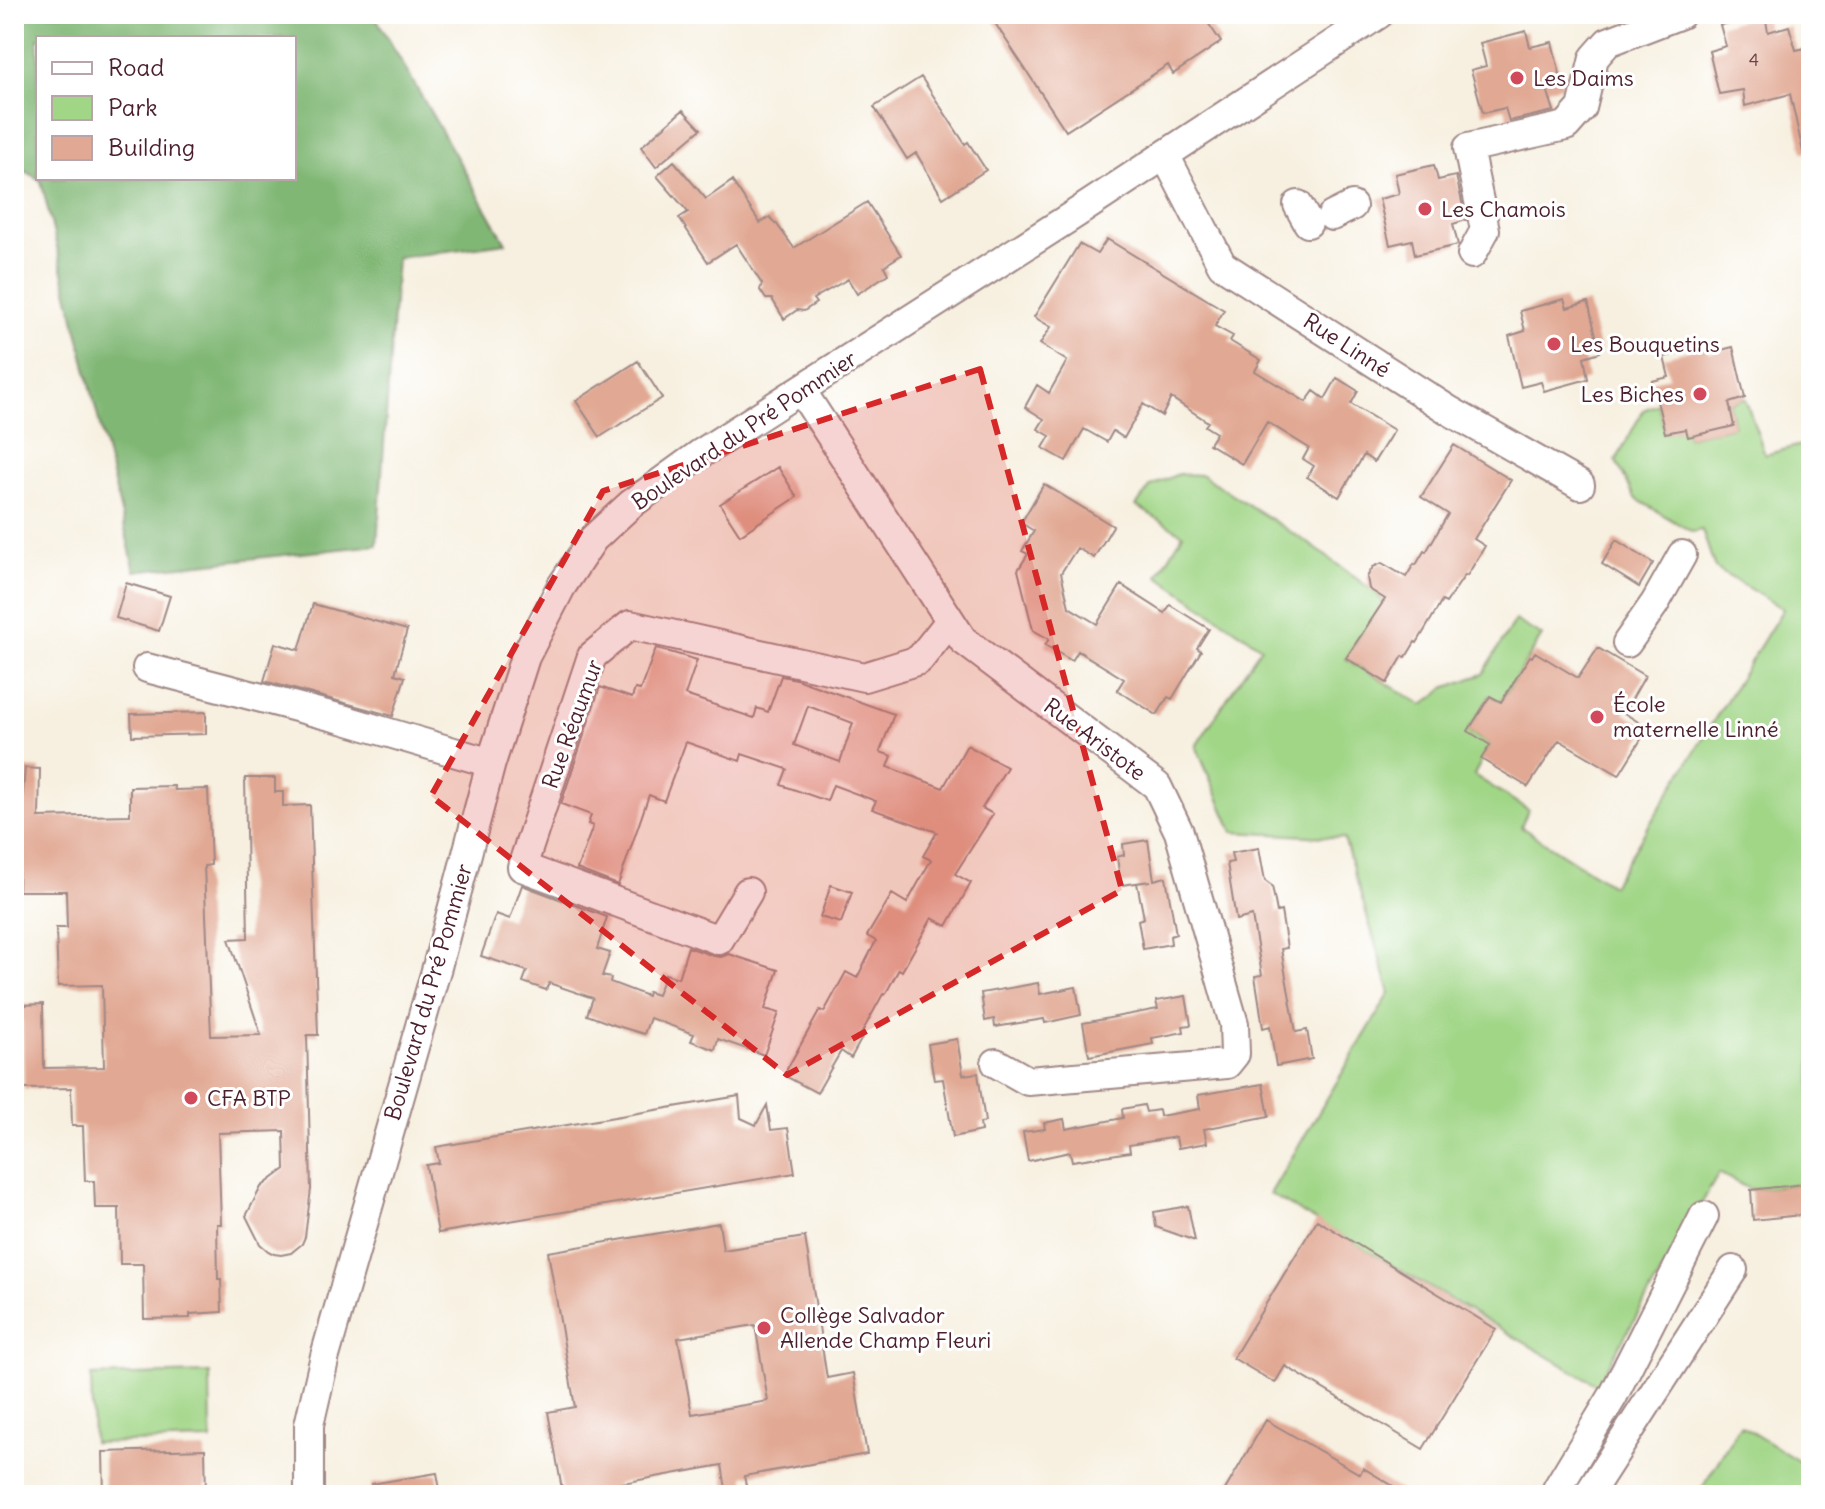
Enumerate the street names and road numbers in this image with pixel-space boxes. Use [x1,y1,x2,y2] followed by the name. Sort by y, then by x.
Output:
[1298,307,1396,383] street label: Rue Linné
[626,344,862,516] street label: Boulevard du Pré Pommier
[536,656,608,792] street label: Rue Réaumur
[1039,692,1151,786] street label: Rue Aristote
[378,860,478,1124] street label: Boulevard du Pré Pommier

